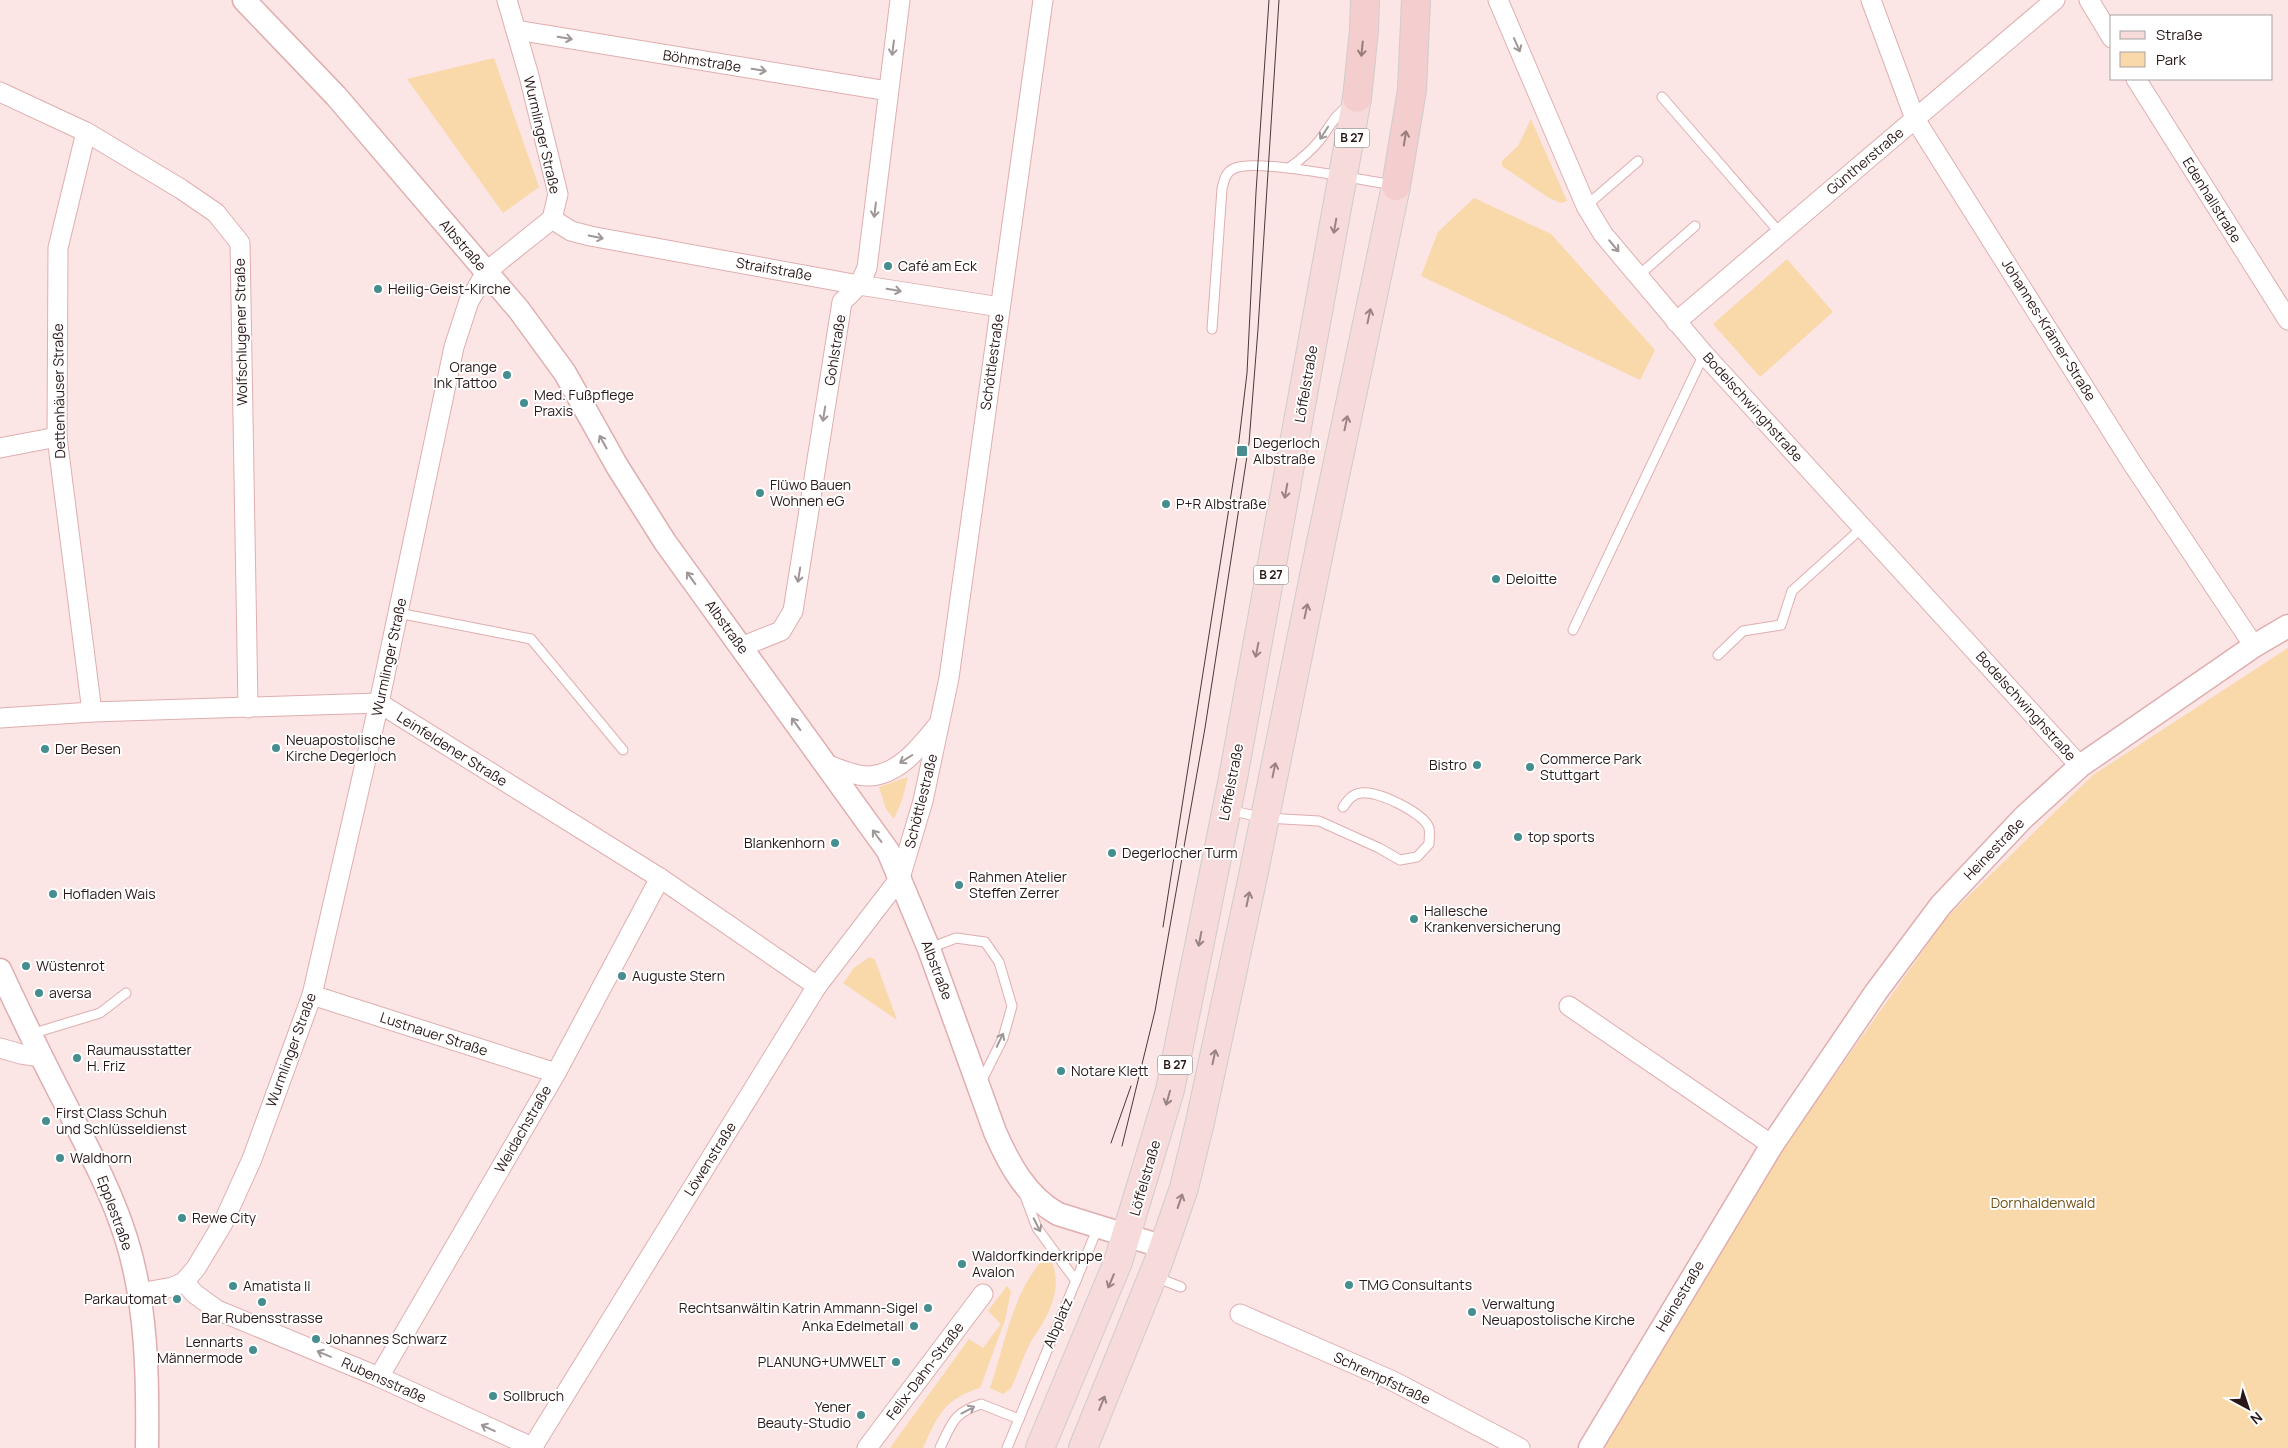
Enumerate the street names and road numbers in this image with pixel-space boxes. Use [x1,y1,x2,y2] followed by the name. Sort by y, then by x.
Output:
[662,45,743,76] street label: Böhmstraße
[520,74,565,196] street label: Wurmlinger Straße
[1822,123,1907,199] street label: Güntherstraße
[1334,128,1370,148] road number: B 27
[2179,153,2246,246] street label: Edenhallstraße
[436,215,491,274] street label: Albstraße
[734,252,814,285] street label: Straifstraße
[1998,255,2101,404] street label: Johannes-Krämer-Straße
[230,258,251,406] street label: Wolfschlugener Straße
[820,313,850,387] street label: Gohlstraße
[975,313,1008,411] street label: Schöttlestraße
[48,323,69,459] street label: Dettenhäuser Straße
[1289,344,1322,424] street label: Löffelstraße
[1699,348,1808,465] street label: Bodelschwinghstraße
[1254,566,1288,584] road number: B 27
[367,596,410,718] street label: Wurmlinger Straße
[701,596,753,658] street label: Albstraße
[1972,647,2081,764] street label: Bodelschwinghstraße
[393,707,511,790] street label: Leinfeldener Straße
[1214,742,1247,822] street label: Löffelstraße
[900,752,941,850] street label: Schöttlestraße
[1959,813,2028,884] street label: Heinestraße
[917,937,958,1002] street label: Albstraße
[261,990,320,1110] street label: Wurmlinger Straße
[378,1007,490,1060] street label: Lustnauer Straße
[1158,1056,1192,1074] road number: B 27
[490,1082,555,1176] street label: Weidachstraße
[679,1118,740,1199] street label: Löwenstraße
[1125,1138,1164,1218] street label: Löffelstraße
[93,1173,138,1253] street label: Epplestraße
[1651,1257,1708,1335] street label: Heinestraße
[1038,1295,1077,1351] street label: Albplatz
[882,1318,968,1423] street label: Felix-Dahn-Straße
[1331,1347,1434,1408] street label: Schrempfstraße
[339,1352,430,1407] street label: Rubensstraße

